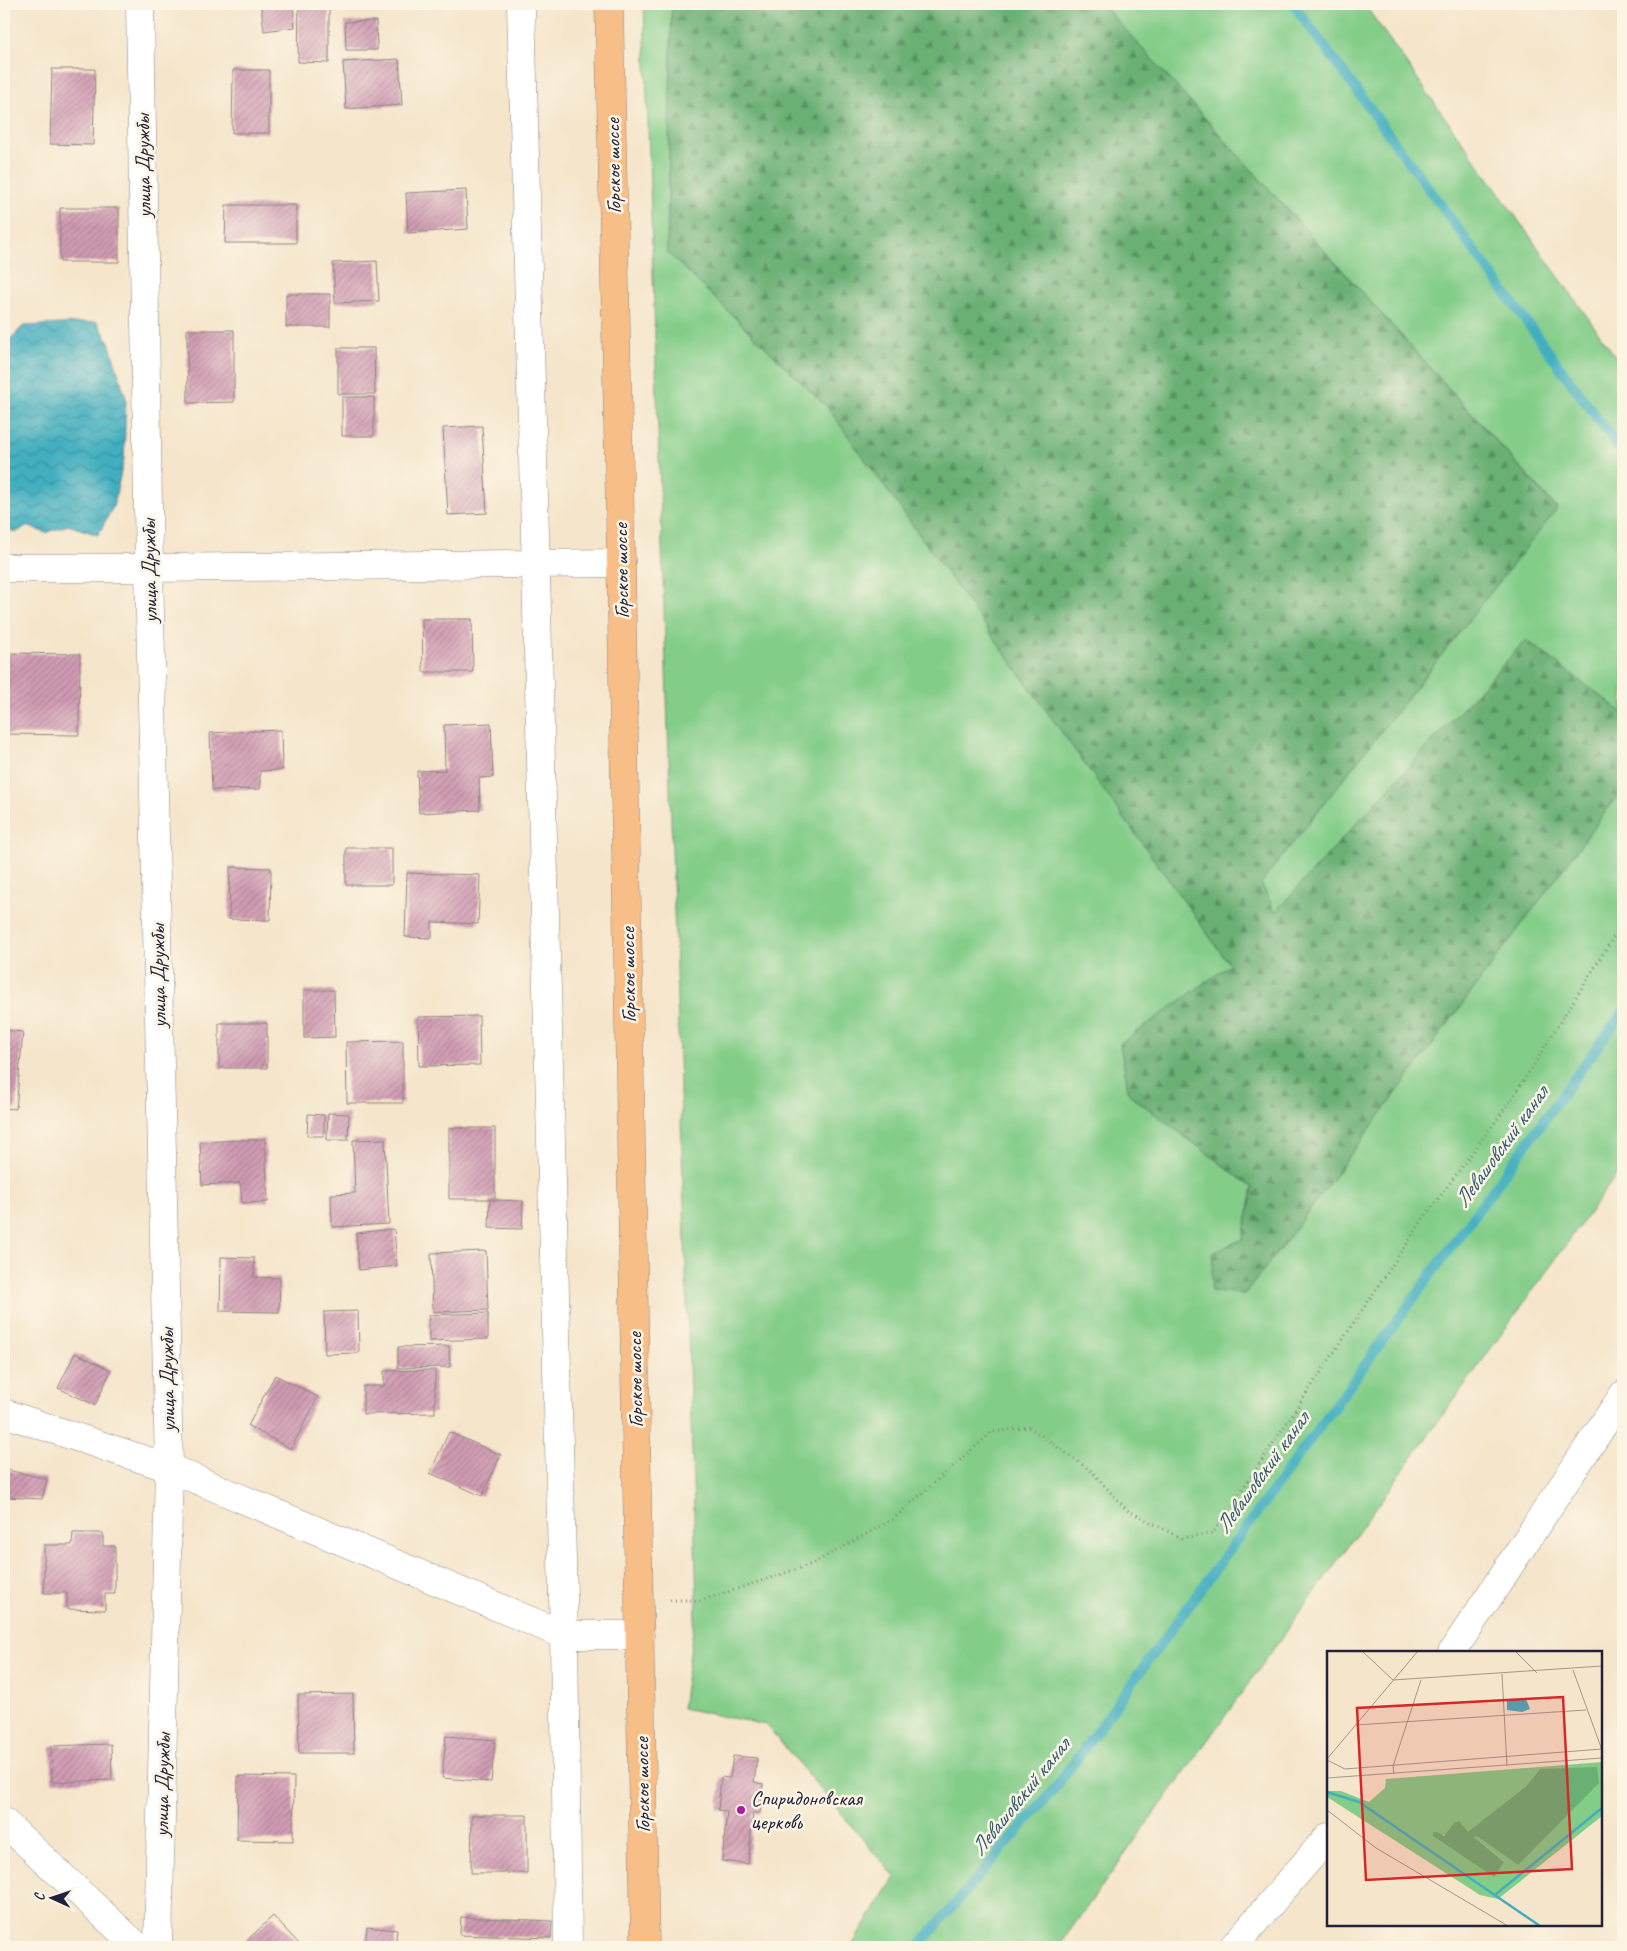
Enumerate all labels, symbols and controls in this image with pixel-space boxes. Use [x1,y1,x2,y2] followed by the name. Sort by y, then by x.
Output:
[129,112,157,220] street label: улица Дружбы
[599,117,627,214] street label: Горское шоссе
[135,517,163,625] street label: улица Дружбы
[607,522,635,619] street label: Горское шоссе
[144,922,172,1030] street label: улица Дружбы
[614,926,642,1023] street label: Горское шоссе
[1448,1078,1557,1213] water label: Левашовский канал
[153,1326,181,1434] street label: улица Дружбы
[621,1331,649,1428] street label: Горское шоссе
[1209,1404,1318,1539] water label: Левашовский канал
[1327,1651,1602,1926] inset map
[964,1730,1078,1861] water label: Левашовский канал
[148,1731,176,1839] street label: улица Дружбы
[628,1736,656,1833] street label: Горское шоссе
[751,1785,863,1835] place label: Спиридоновская церковь
[735,1804,747,1816] marker: Спиридоновская церковь
[28,1874,78,1924] north arrow
[31,1891,48,1901] text: С

